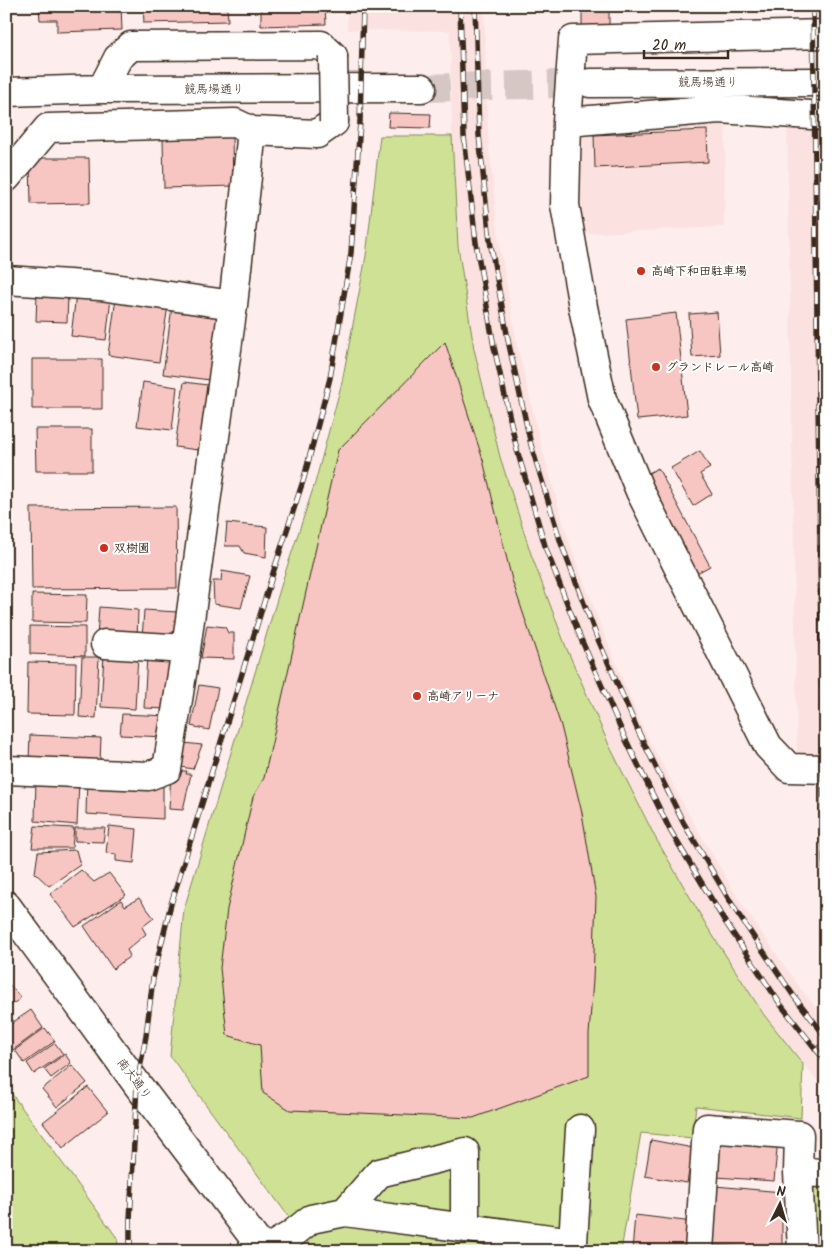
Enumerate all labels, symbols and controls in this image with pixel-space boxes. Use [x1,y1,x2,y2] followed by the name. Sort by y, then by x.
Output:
[644,28,728,60] scale bar
[652,34,686,58] text: 20 m
[678,73,738,92] street label: 競馬場通り
[184,80,244,99] street label: 競馬場通り
[651,262,747,281] place label: 高崎下和田駐車場
[635,265,647,277] marker: 高崎下和田駐車場
[666,358,774,377] place label: グランドレール高崎
[650,361,662,373] marker: グランドレール高崎
[114,539,150,558] place label: 双樹園
[98,542,110,554] marker: 双樹園
[427,687,499,706] place label: 高崎アリーナ
[411,690,423,702] marker: 高崎アリーナ
[112,1054,156,1104] street label: 南大通り
[754,1180,804,1230] north arrow
[776,1181,787,1203] text: N

